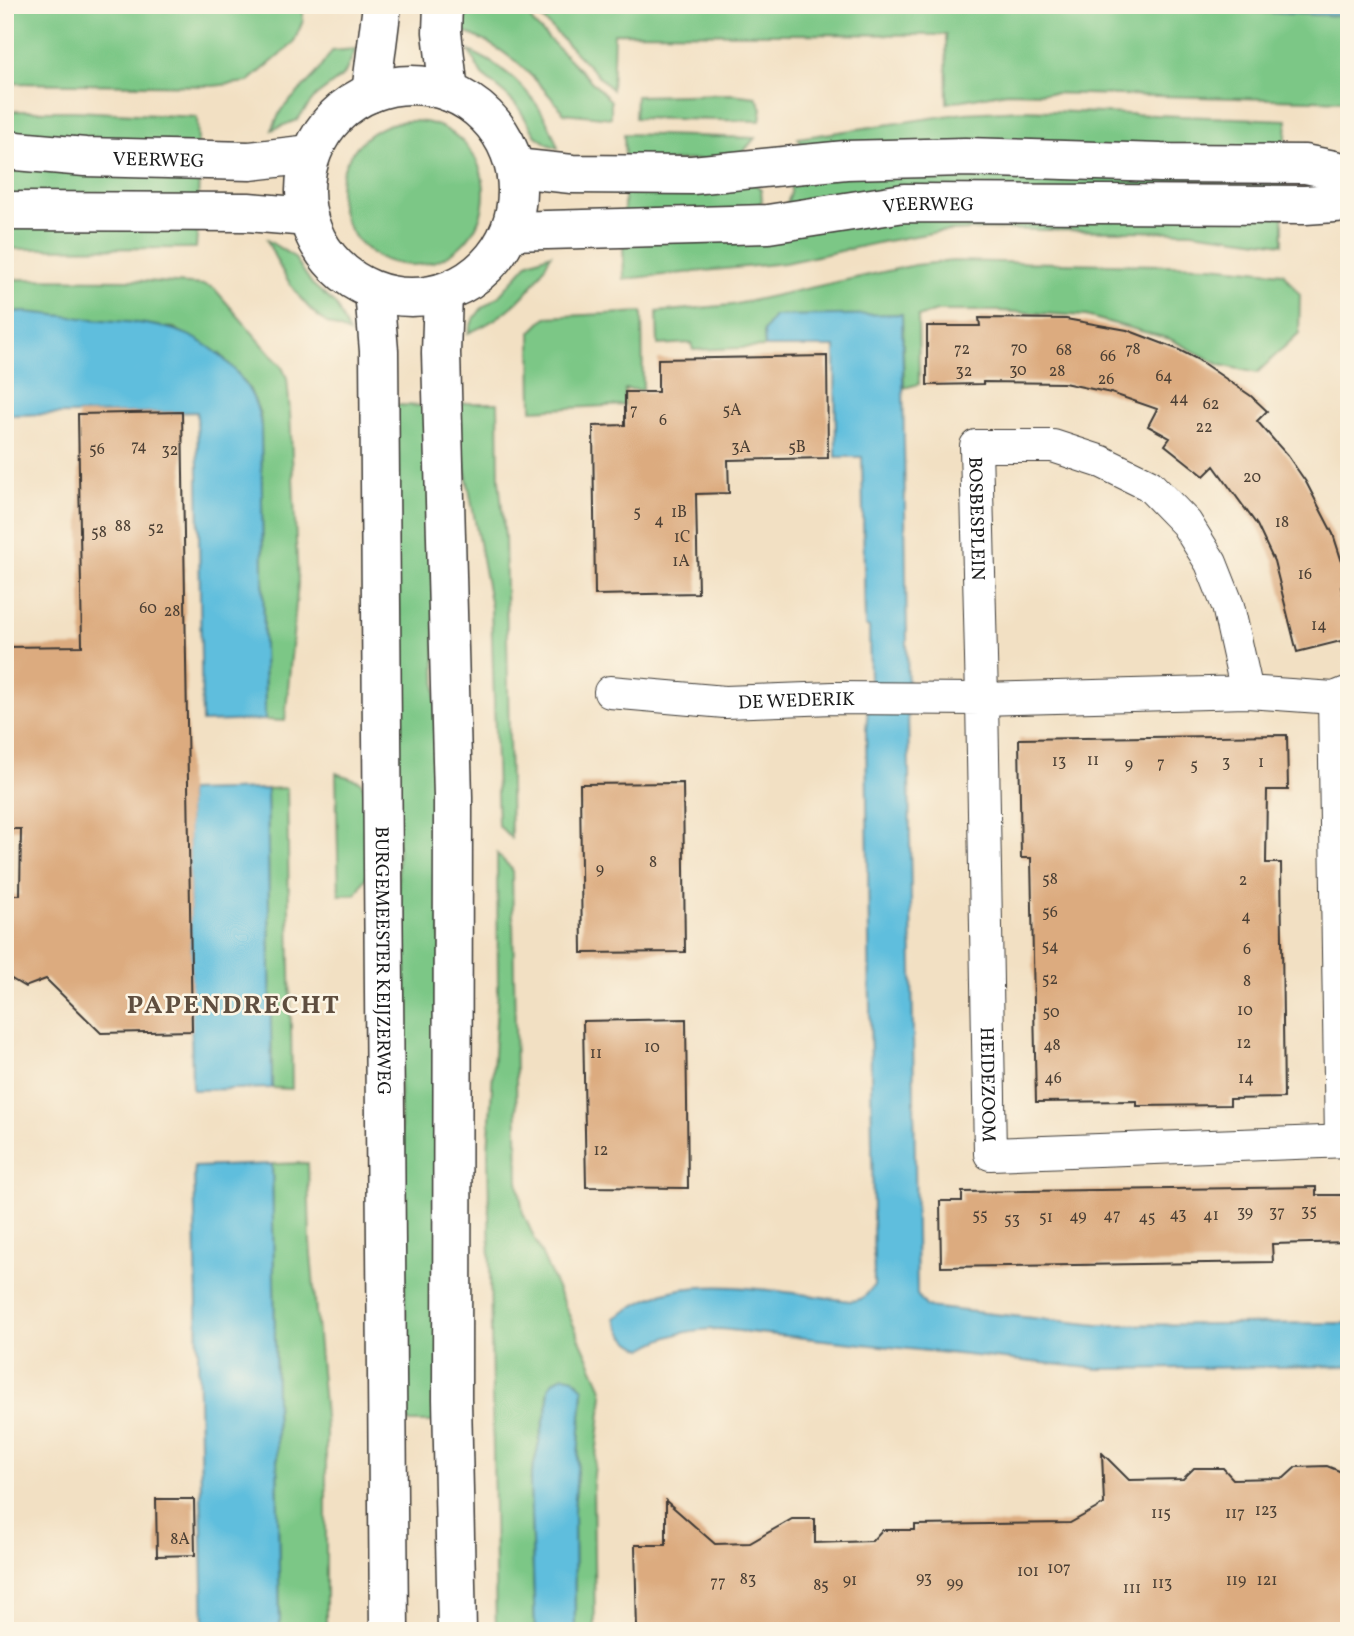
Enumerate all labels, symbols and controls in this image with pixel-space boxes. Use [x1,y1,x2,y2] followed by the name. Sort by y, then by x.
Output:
[112,147,205,175] street label: VEERWEG
[881,192,974,221] street label: VEERWEG
[1011,338,1027,360] house number: 70
[954,339,970,361] house number: 72
[1125,339,1141,361] house number: 78
[1056,340,1072,362] house number: 68
[1100,346,1116,368] house number: 66
[1009,360,1027,382] house number: 30
[956,361,972,383] house number: 32
[1049,361,1065,383] house number: 28
[1155,366,1173,388] house number: 64
[1098,369,1114,391] house number: 26
[1169,388,1189,410] house number: 44
[1203,394,1219,416] house number: 62
[630,400,638,422] house number: 7
[723,400,741,422] house number: 5A
[659,410,667,432] house number: 6
[1195,417,1213,439] house number: 22
[131,436,147,458] house number: 74
[731,437,751,459] house number: 3A
[788,437,806,459] house number: 5B
[89,439,105,461] house number: 56
[162,440,178,462] house number: 32
[961,456,990,581] street label: BOSBESPLEIN
[1243,467,1261,489] house number: 20
[633,502,641,524] house number: 5
[671,502,687,524] house number: 1B
[654,510,664,532] house number: 4
[1275,512,1289,534] house number: 18
[115,516,131,538] house number: 88
[148,518,164,540] house number: 52
[91,522,107,544] house number: 58
[674,527,690,549] house number: 1C
[672,551,690,573] house number: 1A
[1298,564,1312,586] house number: 16
[139,598,157,620] house number: 60
[164,601,180,623] house number: 28
[1311,615,1327,637] house number: 14
[738,687,855,717] street label: DE WEDERIK
[1087,750,1099,772] house number: 11
[1052,751,1066,773] house number: 13
[1222,752,1230,774] house number: 3
[1258,752,1264,774] house number: 1
[1157,753,1165,775] house number: 7
[1125,754,1133,776] house number: 9
[1190,755,1198,777] house number: 5
[368,826,396,1095] street label: BURGEMEESTER KEIJZERWEG
[649,852,657,874] house number: 8
[596,859,604,881] house number: 9
[1042,869,1058,891] house number: 58
[1239,870,1247,892] house number: 2
[1042,902,1058,924] house number: 56
[1241,906,1251,928] house number: 4
[1041,936,1059,958] house number: 54
[1243,939,1251,961] house number: 6
[1042,969,1058,991] house number: 52
[1243,971,1251,993] house number: 8
[127,988,341,1024] district label: PAPENDRECHT
[1237,1000,1253,1022] house number: 10
[1043,1002,1060,1024] house number: 50
[973,1027,1001,1143] street label: HEIDEZOOM
[1237,1033,1251,1055] house number: 12
[1043,1035,1061,1057] house number: 48
[644,1037,660,1059] house number: 10
[590,1043,602,1065] house number: 11
[1044,1068,1062,1090] house number: 46
[1238,1068,1254,1090] house number: 14
[594,1140,608,1162] house number: 12
[1301,1201,1317,1223] house number: 35
[1237,1202,1253,1224] house number: 39
[1269,1202,1285,1224] house number: 37
[1169,1204,1187,1226] house number: 43
[972,1205,988,1227] house number: 55
[1103,1205,1121,1227] house number: 47
[1203,1205,1219,1227] house number: 41
[1069,1206,1087,1228] house number: 49
[1039,1207,1053,1229] house number: 51
[1139,1207,1155,1229] house number: 45
[1004,1209,1020,1231] house number: 53
[1255,1500,1277,1522] house number: 123
[1151,1503,1171,1525] house number: 115
[1225,1503,1245,1525] house number: 117
[170,1529,190,1551] house number: 8A
[1047,1558,1071,1580] house number: 107
[1017,1561,1039,1583] house number: 101
[916,1568,932,1590] house number: 93
[740,1569,756,1591] house number: 83
[843,1570,857,1592] house number: 91
[1226,1570,1246,1592] house number: 119
[1256,1570,1278,1592] house number: 121
[710,1572,726,1594] house number: 77
[947,1573,963,1595] house number: 99
[1152,1573,1172,1595] house number: 113
[813,1575,829,1597] house number: 85
[1123,1578,1141,1600] house number: 111

